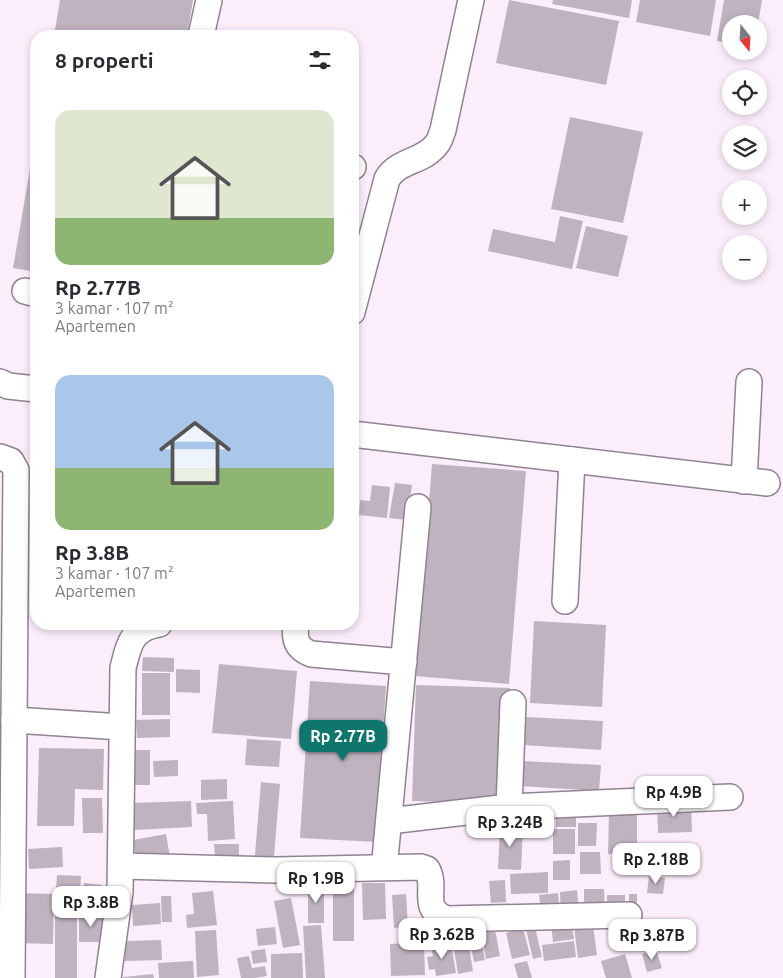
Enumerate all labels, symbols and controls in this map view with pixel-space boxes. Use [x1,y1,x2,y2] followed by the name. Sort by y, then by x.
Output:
[722,15,768,60] north arrow
[722,15,767,280] map controls
[306,46,334,74] icon: filters
[55,48,154,72] text: 8 properti
[722,70,767,115] button: locate
[722,125,767,170] button: layers
[150,143,240,233] icon: home
[722,180,767,225] button: +
[722,235,767,280] button: −
[55,275,141,299] text: Rp 2.77B
[55,299,174,317] text: 3 kamar · 107 m²
[55,317,136,335] text: Apartemen
[150,408,240,498] icon: home
[55,540,129,564] text: Rp 3.8B
[55,564,174,582] text: 3 kamar · 107 m²
[55,582,136,600] text: Apartemen
[291,720,395,762] pin: Rp 2.77B
[310,727,376,745] text: Rp 2.77B
[628,776,720,818] pin: Rp 4.9B
[646,783,702,801] text: Rp 4.9B
[458,806,562,848] pin: Rp 3.24B
[477,813,543,831] text: Rp 3.24B
[604,842,708,885] pin: Rp 2.18B
[623,850,689,868] text: Rp 2.18B
[270,862,362,904] pin: Rp 1.9B
[288,869,344,887] text: Rp 1.9B
[45,886,137,928] pin: Rp 3.8B
[63,893,119,911] text: Rp 3.8B
[390,918,494,960] pin: Rp 3.62B
[600,918,704,961] pin: Rp 3.87B
[409,925,475,943] text: Rp 3.62B
[619,926,685,944] text: Rp 3.87B

